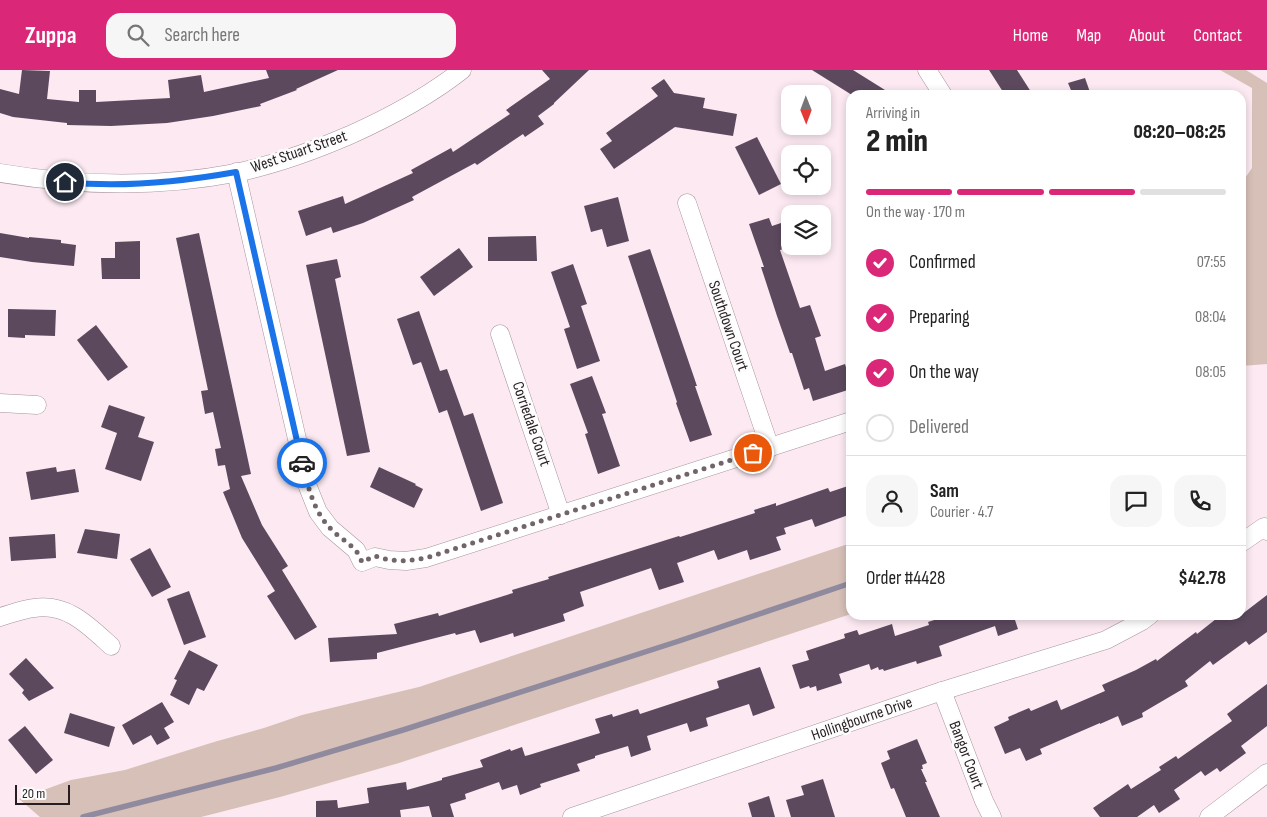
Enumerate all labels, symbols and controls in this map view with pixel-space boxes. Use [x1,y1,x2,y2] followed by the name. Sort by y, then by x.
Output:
[106,13,456,58] search box
[25,21,76,50] text: Zuppa
[124,21,152,49] icon: search
[164,24,240,47] text: Search here
[1013,25,1048,46] text: Home
[1076,25,1101,46] text: Map
[1129,25,1165,46] text: About
[1193,25,1242,46] text: Contact
[781,85,831,135] north arrow
[781,85,831,255] map controls
[866,104,920,123] text: Arriving in
[1134,121,1226,144] text: 08:20–08:25
[866,122,928,161] text: 2 min
[248,127,350,177] street label: West Stuart Street
[781,145,831,195] button: locate
[44,161,86,203] pin
[51,168,79,196] icon: home
[866,203,965,222] text: On the way · 170 m
[781,205,831,255] button: layers
[866,249,894,277] icon: check
[909,251,976,274] text: Confirmed
[1197,253,1226,272] text: 07:55
[704,278,752,374] street label: Southdown Court
[866,304,894,332] icon: check
[909,306,970,329] text: Preparing
[1195,308,1226,327] text: 08:04
[866,359,894,387] icon: check
[909,361,979,384] text: On the way
[1195,363,1226,382] text: 08:05
[508,379,554,469] street label: Corriedale Court
[909,416,969,439] text: Delivered
[732,432,774,474] pin
[277,438,327,488] courier
[739,439,767,467] icon: bag
[288,449,316,477] icon: car
[866,475,918,527] button: person
[1110,475,1162,527] button: chat
[1174,475,1226,527] button: phone
[930,480,959,503] text: Sam
[930,503,993,522] text: Courier · 4.7
[866,567,945,590] text: Order #4428
[1178,567,1226,590] text: $42.78
[809,693,915,745] street label: Hollingbourne Drive
[944,719,988,792] street label: Bangor Court
[15,782,70,805] scale bar
[22,785,45,802] text: 20 m

